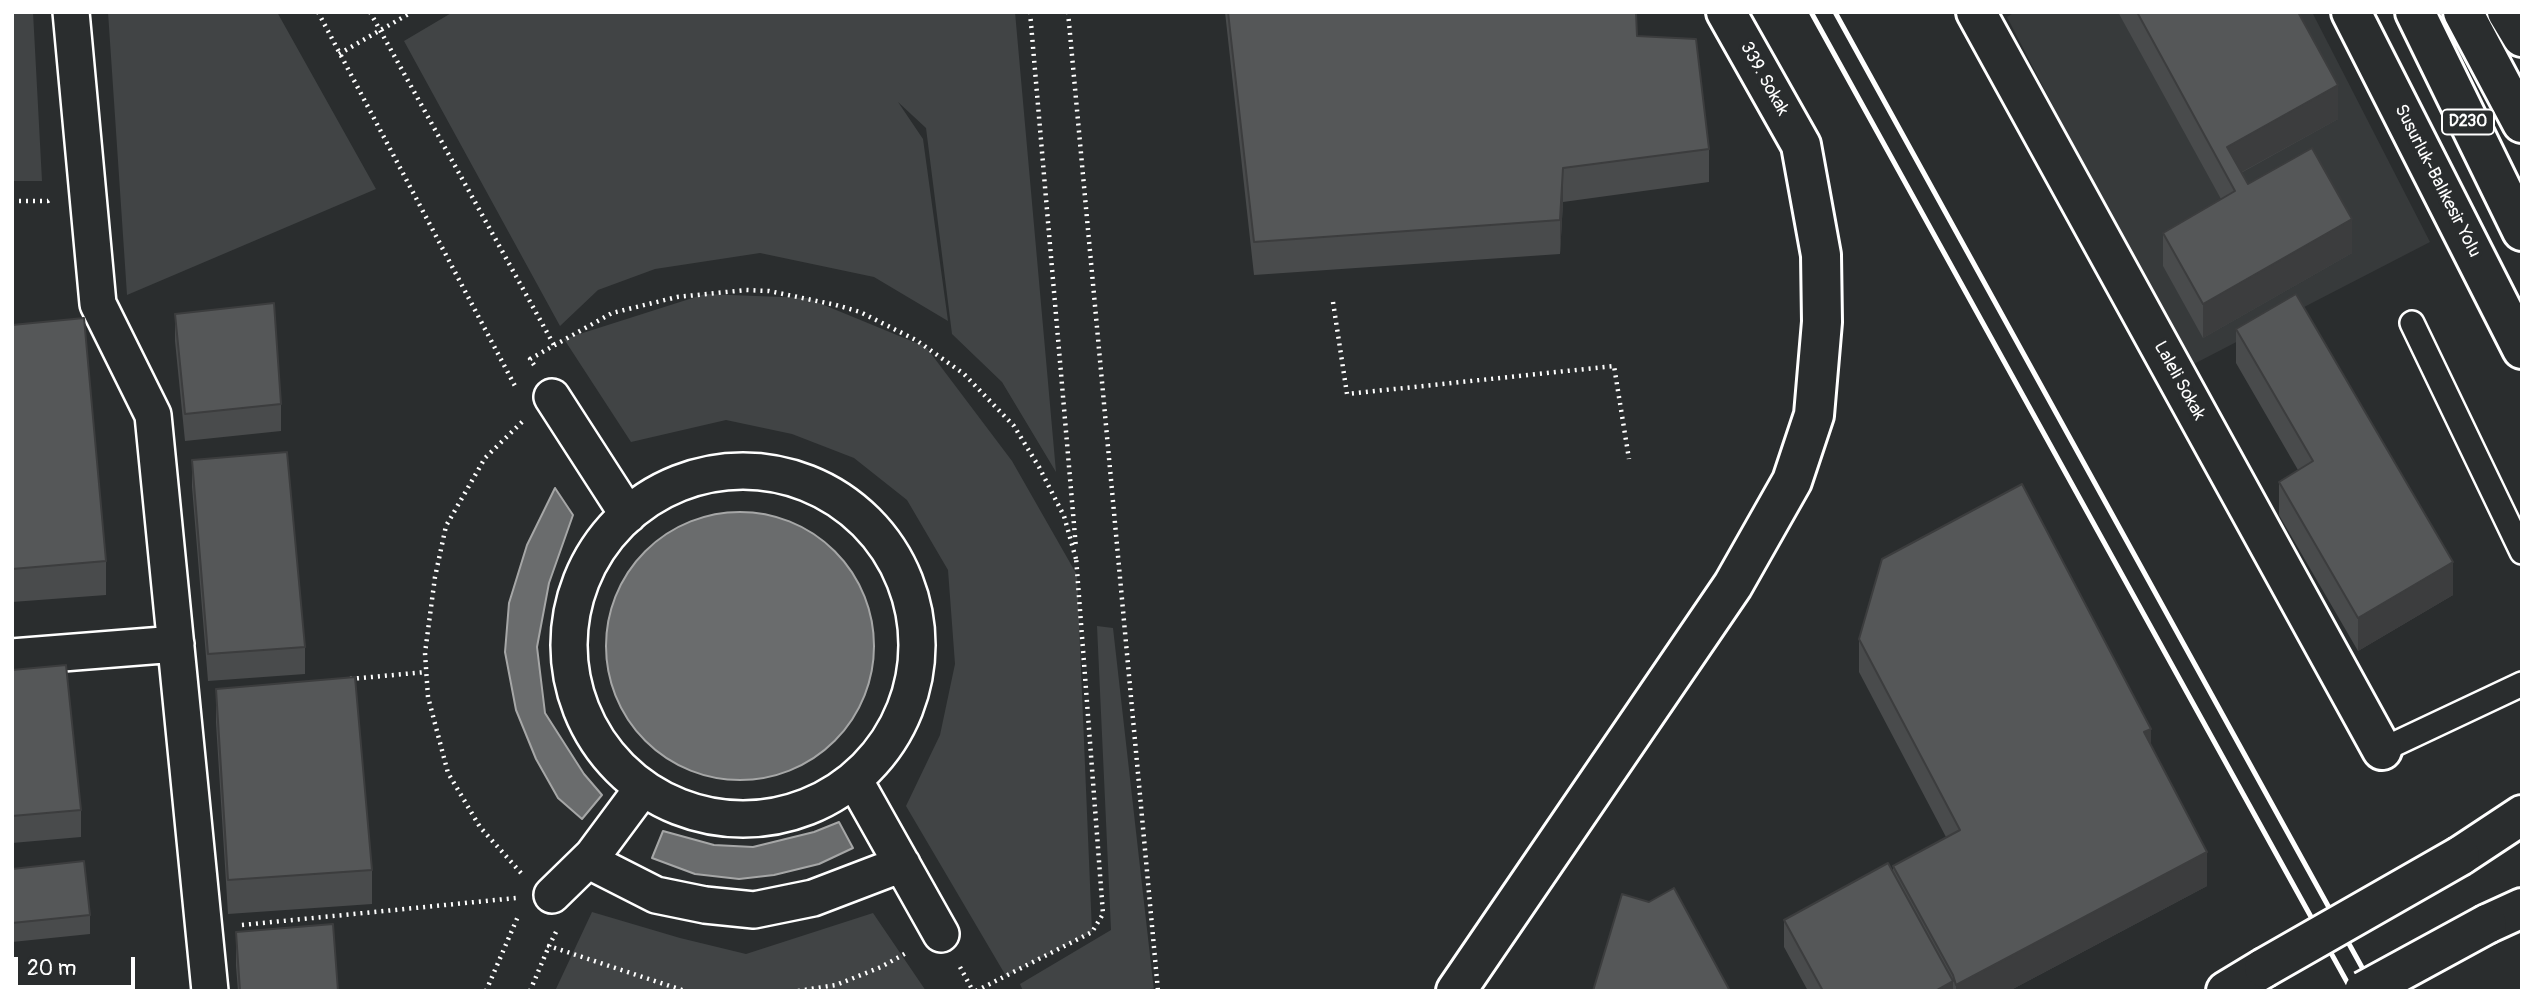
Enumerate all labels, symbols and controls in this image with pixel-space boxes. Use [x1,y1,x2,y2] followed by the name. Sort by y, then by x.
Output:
[1735,38,1793,120] street label: 339. Sokak
[2389,101,2485,261] street label: Susurluk-Balıkesir Yolu
[2442,110,2494,134] road number: D230
[2149,338,2209,424] street label: Laleli Sokak
[18,944,138,988] scale bar
[27,955,76,982] text: 20 m

